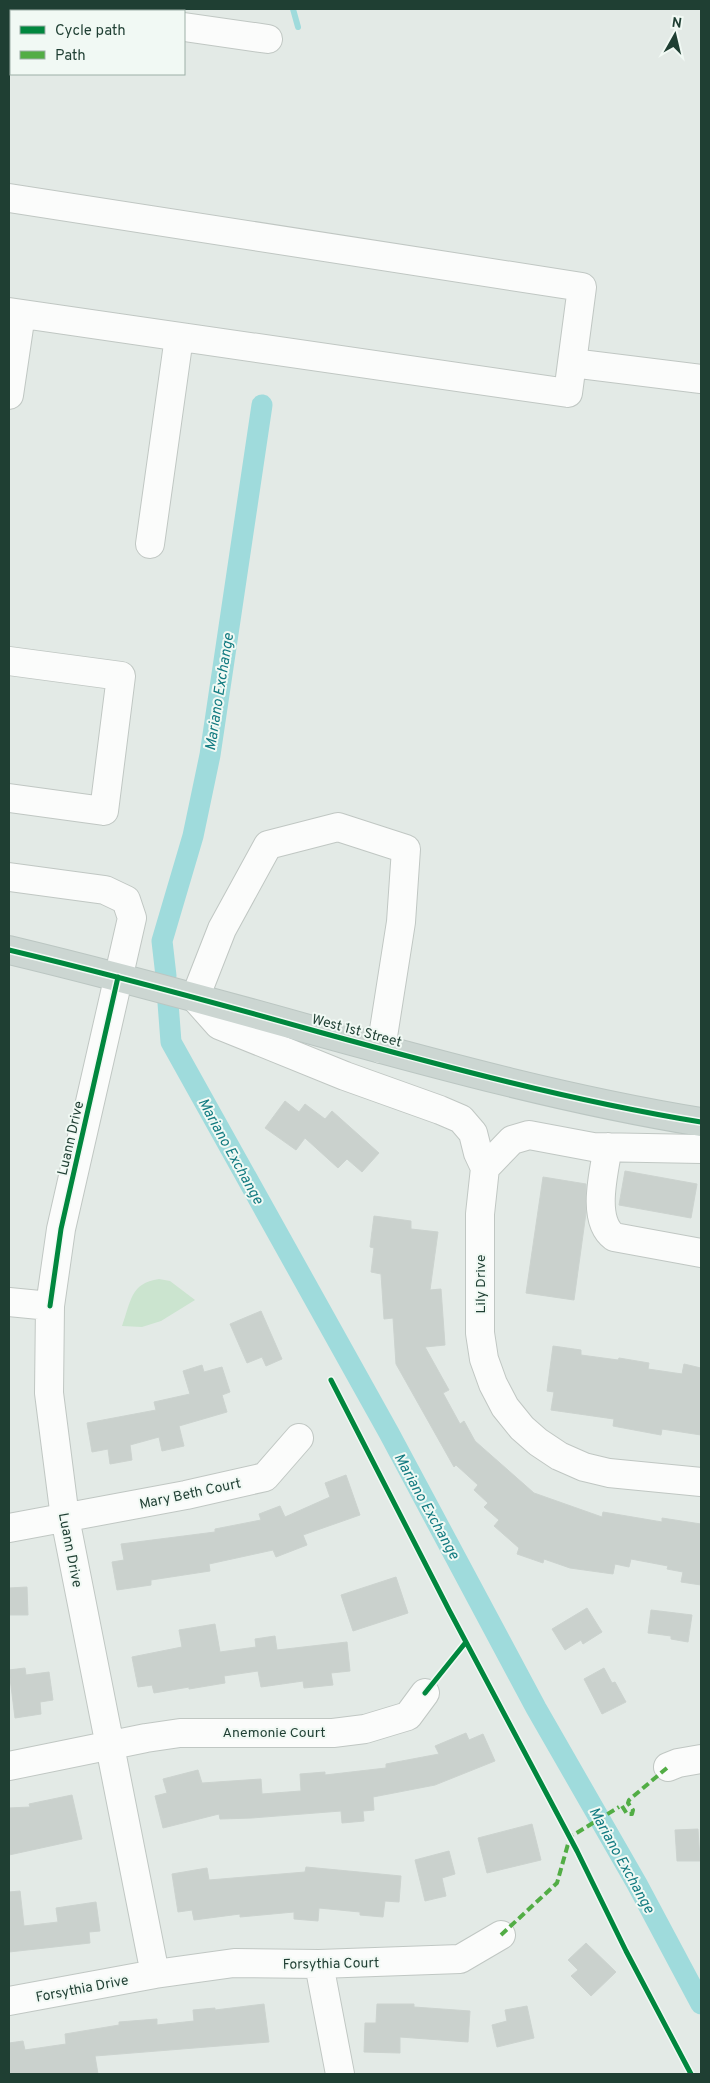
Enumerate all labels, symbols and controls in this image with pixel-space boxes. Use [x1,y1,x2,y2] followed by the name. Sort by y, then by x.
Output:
[10,10,185,75] legend
[650,10,700,60] north arrow
[670,14,683,33] text: N
[55,22,126,41] text: Cycle path
[55,47,86,66] text: Path
[202,632,239,752] water label: Mariano Exchange
[310,1011,403,1052] street label: West 1st Street
[193,1095,267,1208] water label: Mariano Exchange
[55,1100,88,1177] street label: Luann Drive
[473,1255,490,1313] street label: Lily Drive
[389,1450,463,1563] water label: Mariano Exchange
[138,1475,243,1514] street label: Mary Beth Court
[54,1511,85,1589] street label: Luann Drive
[222,1725,326,1742] street label: Anemonie Court
[584,1804,658,1917] water label: Mariano Exchange
[283,1955,379,1974] street label: Forsythia Court
[35,1972,130,2007] street label: Forsythia Drive

